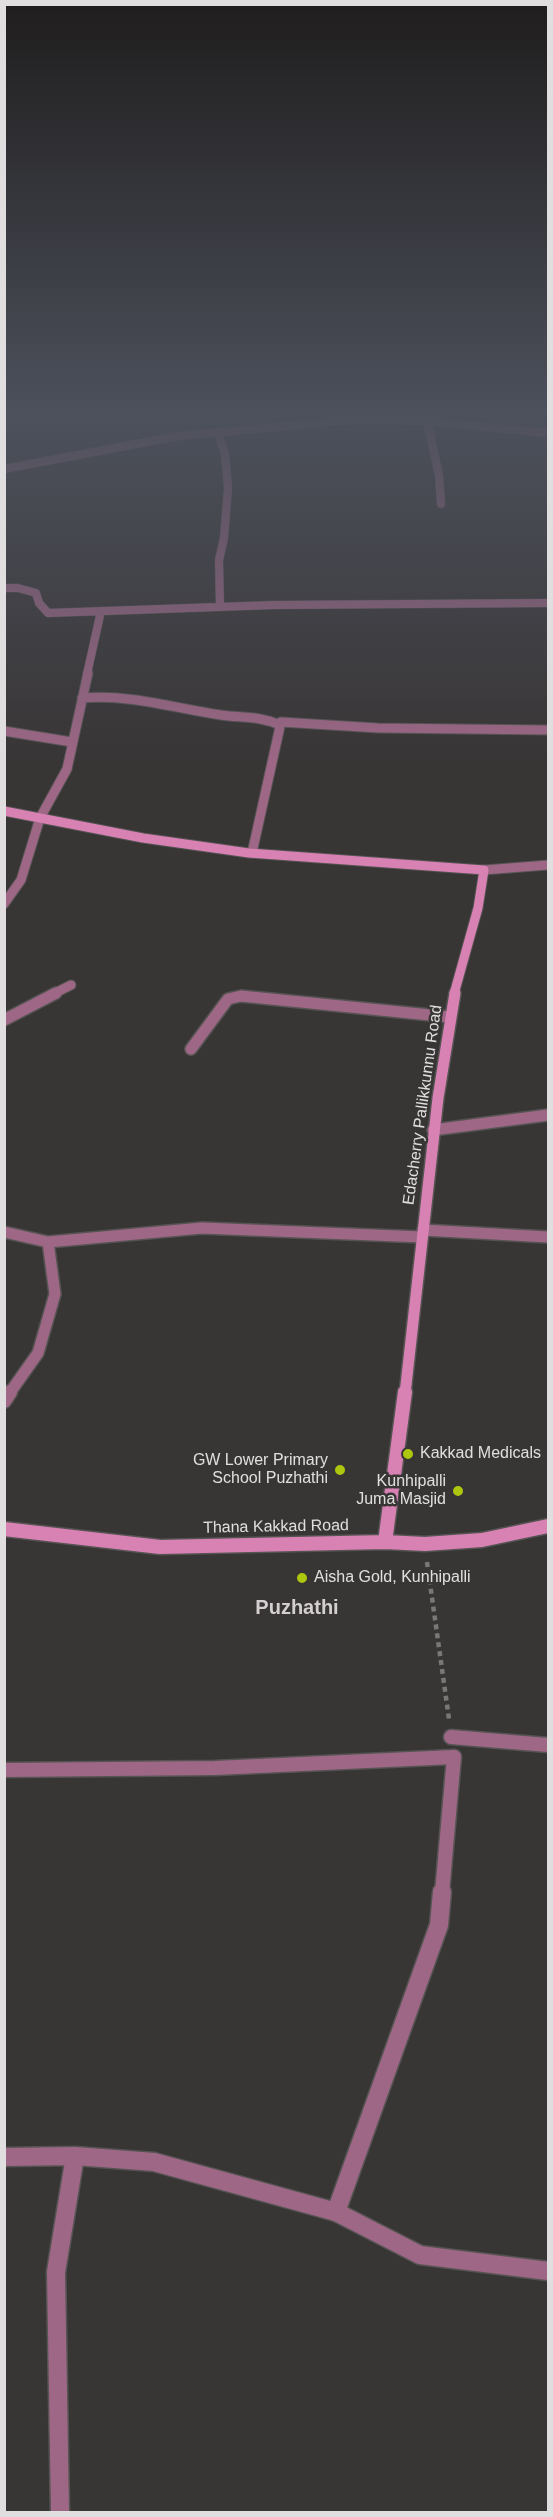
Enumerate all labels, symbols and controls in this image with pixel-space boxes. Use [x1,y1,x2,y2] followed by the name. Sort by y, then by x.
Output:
[399,1004,447,1206] street label: Edacherry Pallikkunnu Road
[420,1444,541,1464] place label: Kakkad Medicals
[401,1447,415,1461] marker: Kakkad Medicals
[193,1451,328,1489] place label: GW Lower Primary School Puzhathi
[333,1463,347,1477] marker: GW Lower Primary School Puzhathi
[356,1472,446,1510] place label: Kunhipalli Juma Masjid
[451,1484,465,1498] marker: Kunhipalli Juma Masjid
[203,1516,349,1538] street label: Thana Kakkad Road
[314,1568,471,1588] place label: Aisha Gold, Kunhipalli
[295,1571,309,1585] marker: Aisha Gold, Kunhipalli
[255,1596,339,1620] district label: Puzhathi

